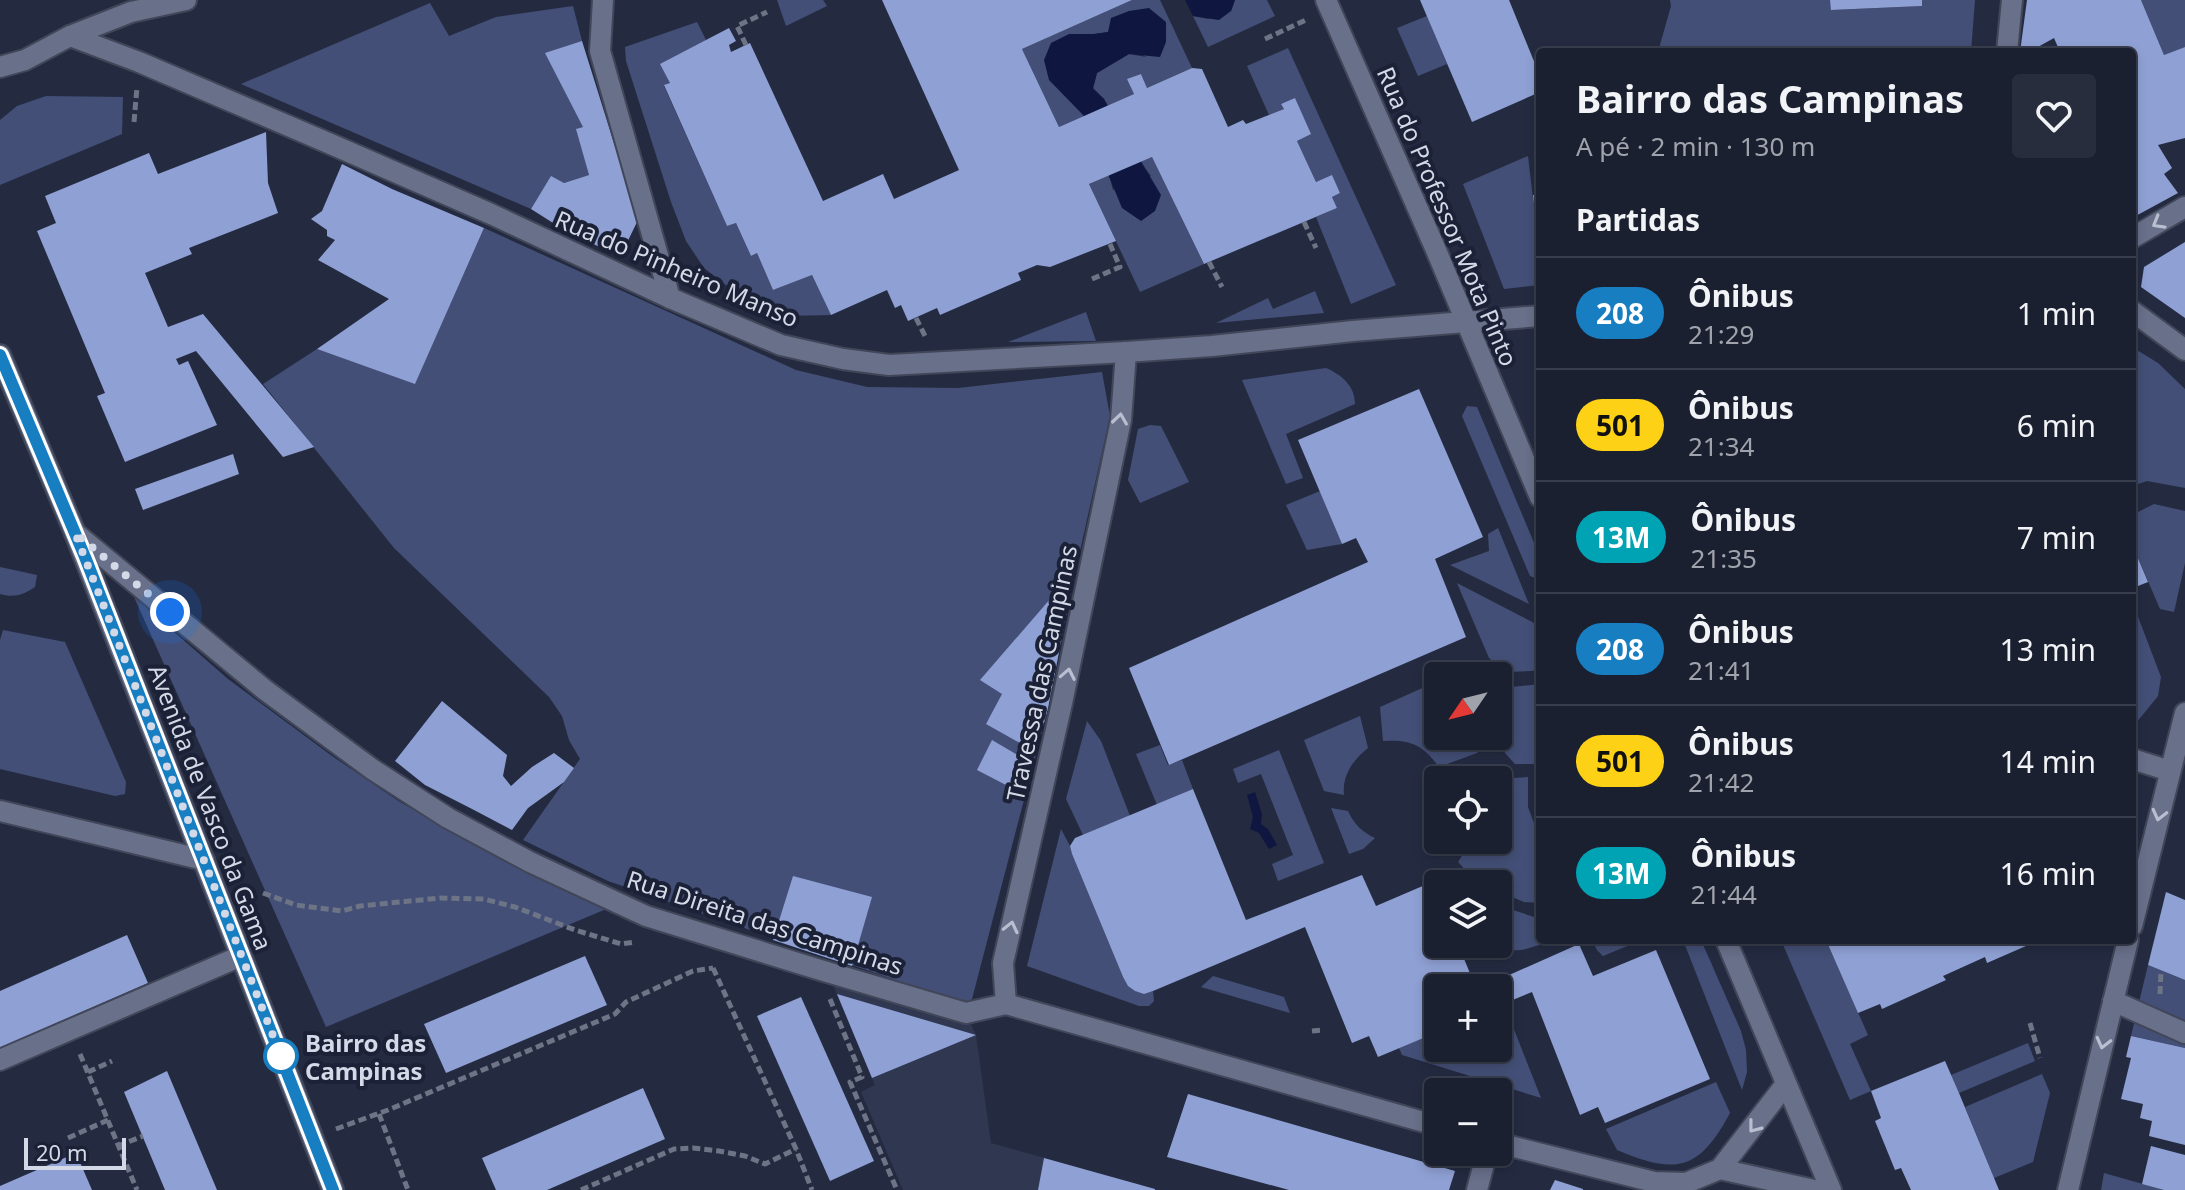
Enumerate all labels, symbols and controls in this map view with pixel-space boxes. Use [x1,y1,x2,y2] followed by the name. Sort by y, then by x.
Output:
[1370,61,1526,371] street label: Rua do Professor Mota Pinto
[1576,72,1964,124] text: Bairro das Campinas
[2012,74,2096,158] button: heart
[1576,128,1815,164] text: A pé · 2 min · 130 m
[1576,199,1700,240] text: Partidas
[550,202,804,334] street label: Rua do Pinheiro Manso
[2152,213,2167,228] one-way arrow
[1688,275,1794,316] text: Ônibus
[2017,293,2096,334] text: 1 min
[1596,294,1644,332] text: 208
[1688,316,1754,352] text: 21:29
[1688,387,1794,428] text: Ônibus
[2017,405,2096,446] text: 6 min
[1596,406,1644,444] text: 501
[1111,412,1128,426] one-way arrow
[1688,428,1754,464] text: 21:34
[1690,499,1796,540] text: Ônibus
[2017,517,2096,558] text: 7 min
[1592,518,1650,556] text: 13M
[1690,540,1757,576] text: 21:35
[998,542,1084,804] street label: Travessa das Campinas
[150,592,190,632] your location
[1688,611,1794,652] text: Ônibus
[2000,629,2096,670] text: 13 min
[1596,630,1644,668] text: 208
[1688,652,1754,688] text: 21:41
[141,659,281,955] street label: Avenida de Vasco da Gama
[1424,662,1512,750] north arrow
[1424,662,1512,1166] map controls
[1059,667,1076,680] one-way arrow
[1688,723,1794,764] text: Ônibus
[2000,741,2096,782] text: 14 min
[1596,742,1644,780] text: 501
[1688,764,1754,800] text: 21:42
[1424,766,1512,854] button: locate
[2152,808,2169,822] one-way arrow
[1690,835,1796,876] text: Ônibus
[2000,853,2096,894] text: 16 min
[1592,854,1650,892] text: 13M
[623,862,907,982] street label: Rua Direita das Campinas
[1424,870,1512,958] button: layers
[1690,876,1757,912] text: 21:44
[1002,921,1019,935] one-way arrow
[1424,974,1512,1062] button: +
[305,1026,426,1087] place label: Bairro das Campinas
[2095,1035,2112,1049] one-way arrow
[264,1039,298,1073] marker: Bairro das Campinas
[1424,1078,1512,1166] button: −
[1749,1118,1763,1133] one-way arrow
[24,1134,126,1170] scale bar
[36,1137,87,1167] text: 20 m

